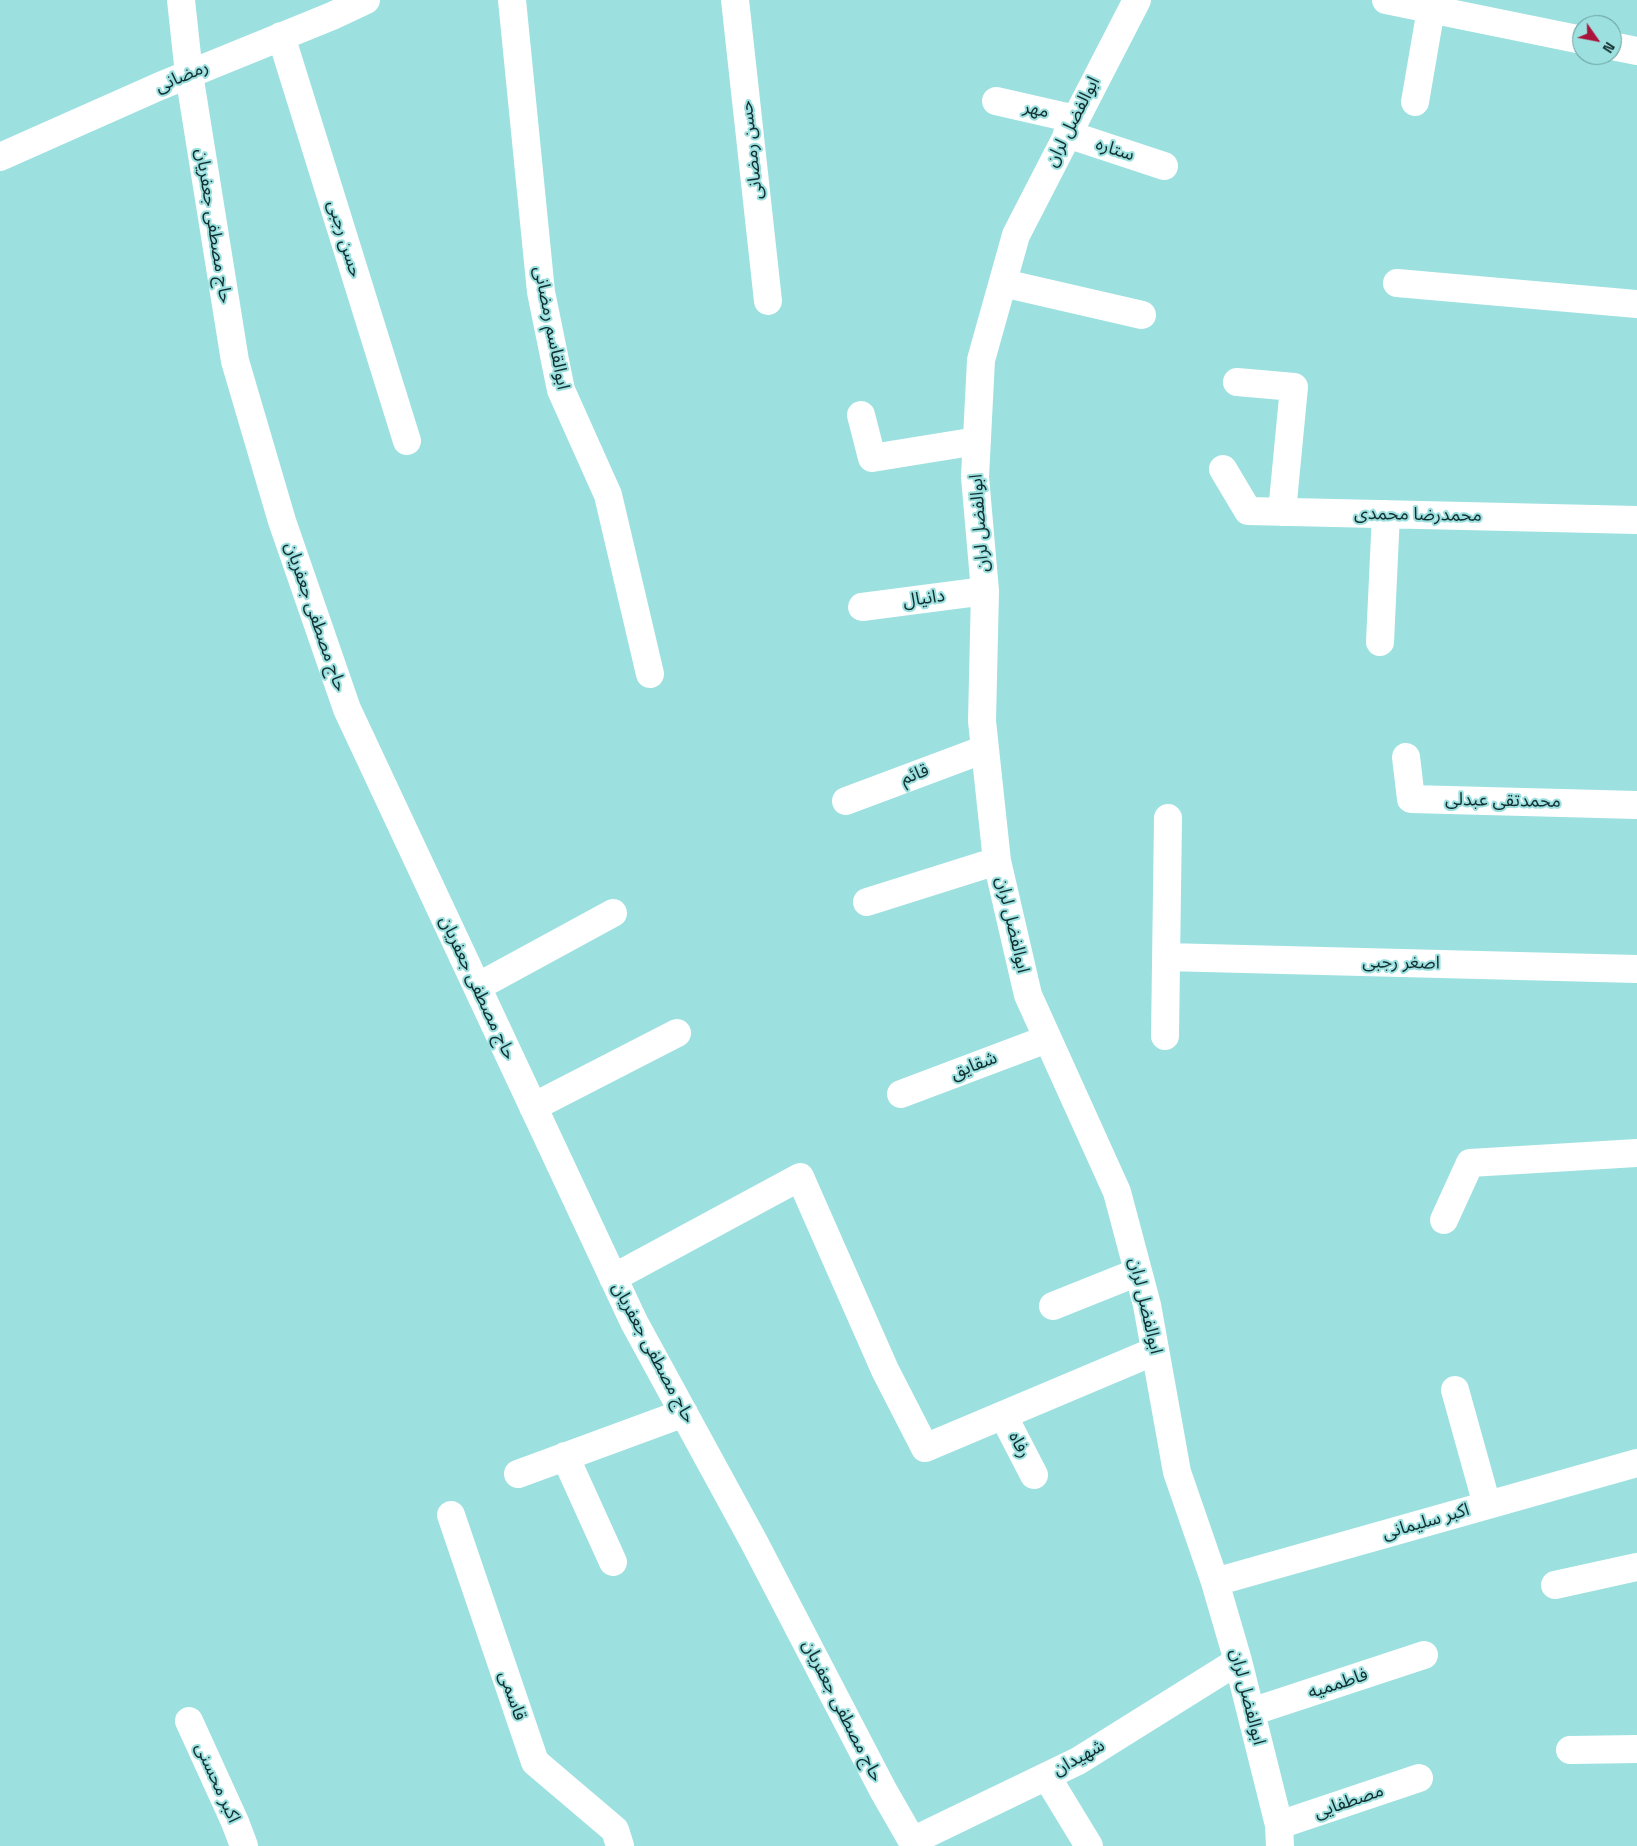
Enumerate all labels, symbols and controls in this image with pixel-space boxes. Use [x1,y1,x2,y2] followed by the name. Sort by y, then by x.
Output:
[1572,15,1622,65] north arrow
[1599,39,1619,56] text: N
[152,56,212,98] street label: رمضانی
[1041,73,1105,171] street label: ابوالفضل لران
[1021,97,1051,123] street label: مهر
[736,99,768,201] street label: حسن رمضانی
[1093,134,1137,166] street label: ستاره
[190,147,236,305] street label: حاج مصطفی جعفریان
[322,198,366,280] street label: حسن رجبی
[528,264,574,392] street label: ابوالقاسم رمضانی
[966,473,994,573] street label: ابوالفضل لران
[1354,503,1482,527] street label: محمدرضا محمدی
[279,540,351,694] street label: حاج مصطفی جعفریان
[902,585,946,613] street label: دانیال
[898,760,932,790] street label: قائم
[1445,789,1561,813] street label: محمدتقی عبدلی
[990,875,1034,975] street label: ابوالفضل لران
[434,913,520,1063] street label: حاج مصطفی جعفریان
[1362,952,1440,974] street label: اصغر رجبی
[948,1047,1000,1085] street label: شقایق
[1123,1256,1167,1356] street label: ابوالفضل لران
[607,1279,699,1427] street label: حاج مصطفی جعفریان
[1003,1428,1035,1462] street label: رفاه
[1380,1499,1472,1545] street label: اکبر سلیمانی
[797,1636,887,1786] street label: حاج مصطفی جعفریان
[1225,1647,1269,1747] street label: ابوالفضل لران
[1305,1664,1371,1704] street label: فاطممیه
[493,1668,531,1724] street label: قاسمی
[1049,1735,1109,1781] street label: شهیدان
[190,1740,244,1826] street label: اکبر محسنی
[1311,1780,1387,1824] street label: مصطفایی

